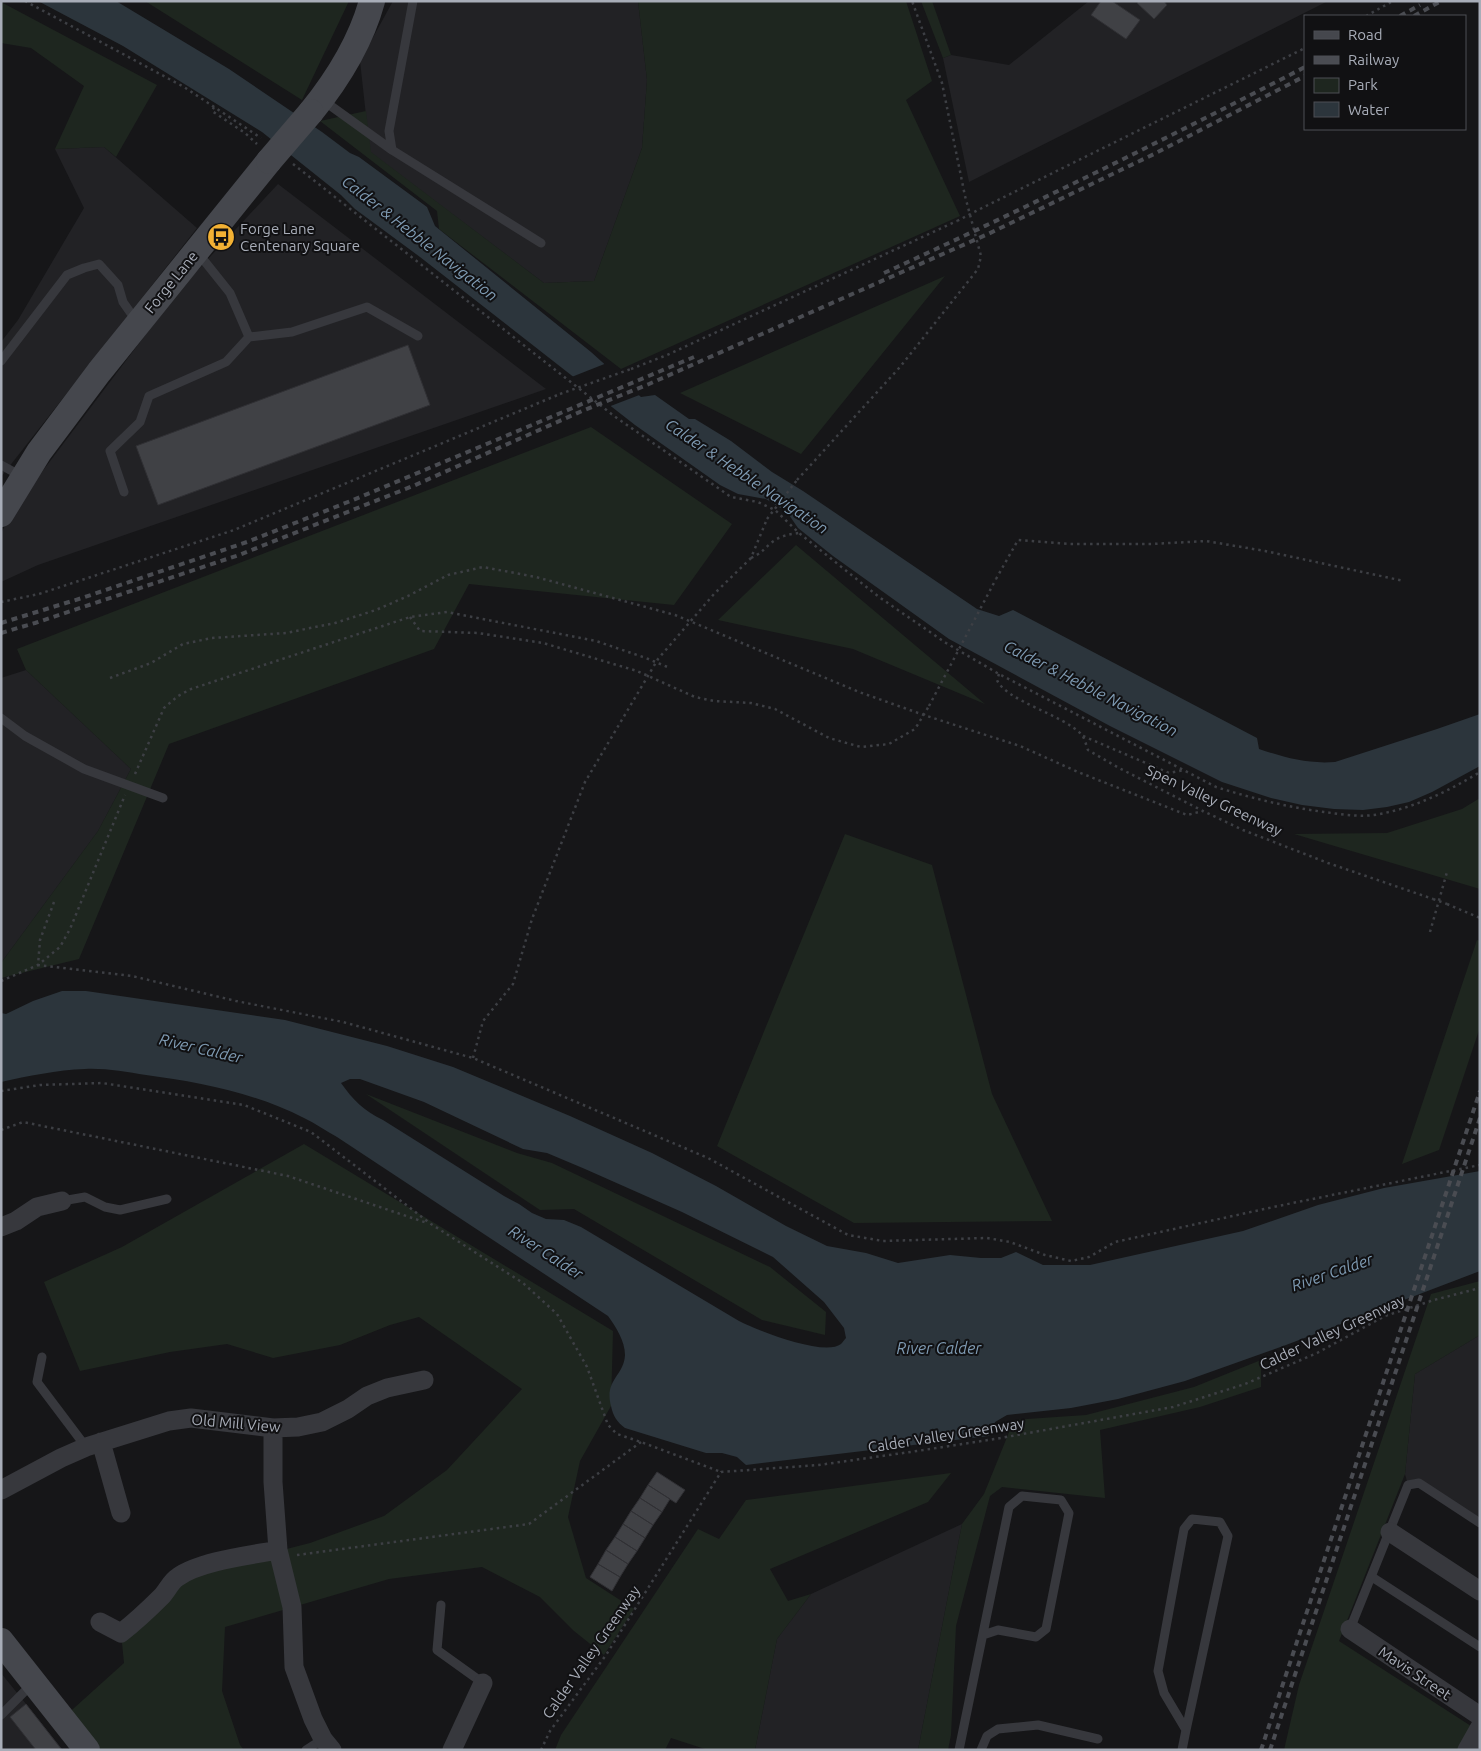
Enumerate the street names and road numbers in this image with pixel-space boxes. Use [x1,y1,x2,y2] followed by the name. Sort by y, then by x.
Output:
[141,248,201,316] street label: Forge Lane
[1143,761,1285,839] street label: Spen Valley Greenway
[1257,1291,1407,1373] street label: Calder Valley Greenway
[191,1411,282,1435] street label: Old Mill View
[867,1414,1025,1456] street label: Calder Valley Greenway
[539,1582,643,1722] street label: Calder Valley Greenway
[1376,1643,1454,1703] street label: Mavis Street

